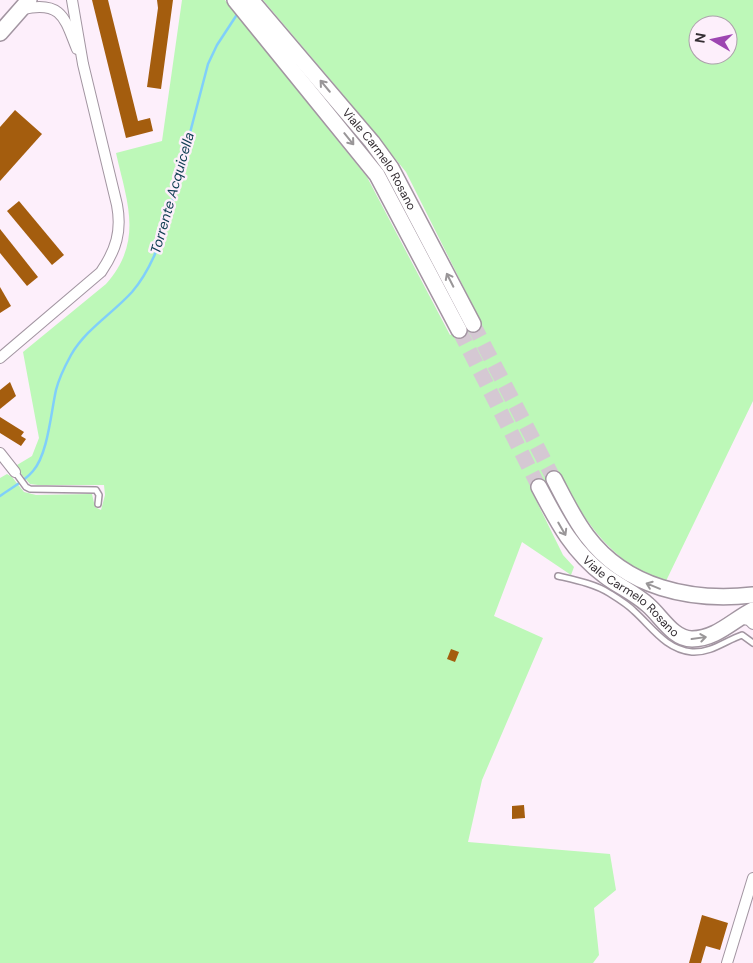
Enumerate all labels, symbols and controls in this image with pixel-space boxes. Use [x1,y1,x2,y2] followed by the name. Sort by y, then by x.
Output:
[688,15,738,65] north arrow
[690,32,710,44] text: N
[319,80,330,93] one-way arrow
[339,105,420,213] street label: Viale Carmelo Rosano
[146,130,198,256] water label: Torrente Acquicella
[343,133,355,146] one-way arrow
[445,274,455,288] one-way arrow
[558,522,568,536] one-way arrow
[579,552,682,641] street label: Viale Carmelo Rosano
[646,580,661,590] one-way arrow
[690,633,706,643] one-way arrow

